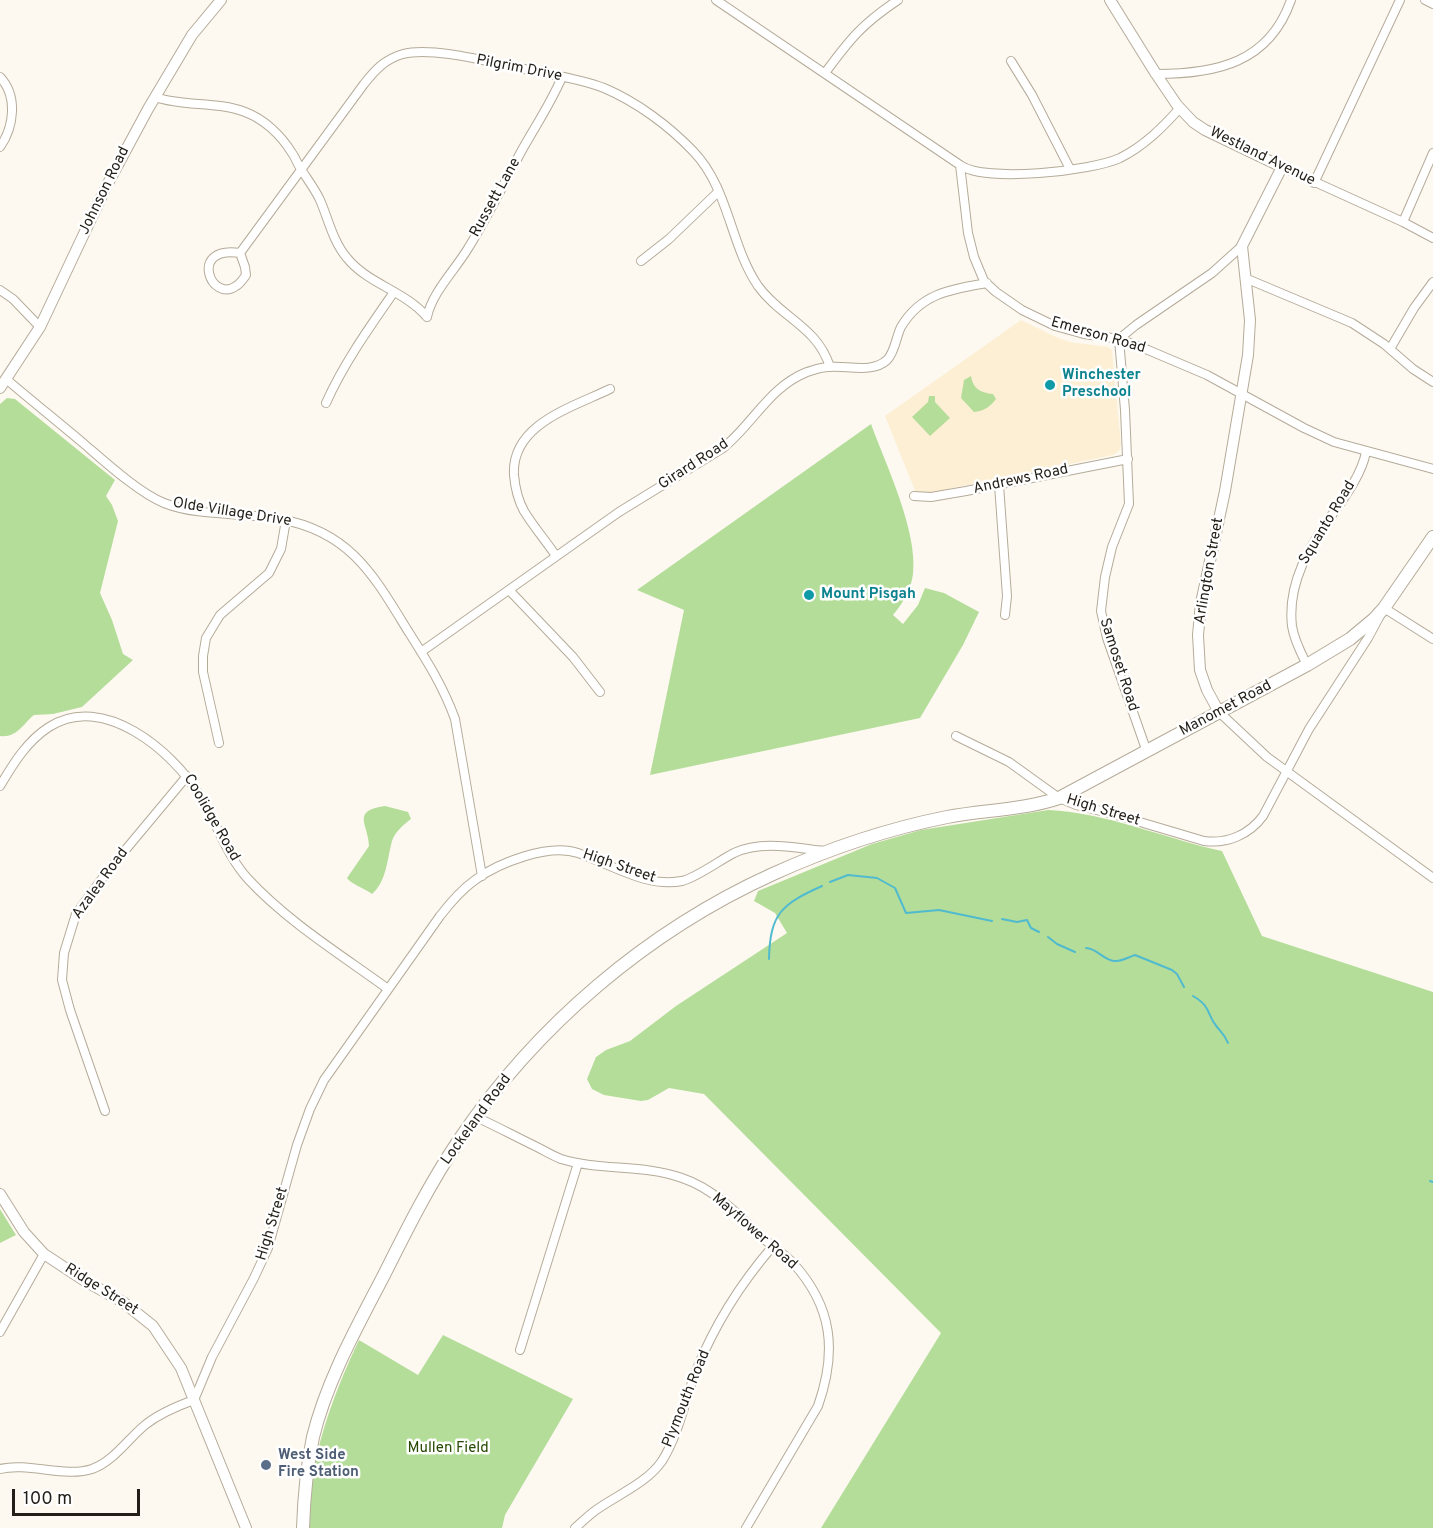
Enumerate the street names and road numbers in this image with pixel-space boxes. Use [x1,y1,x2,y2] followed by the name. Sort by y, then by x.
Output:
[475,52,563,86] street label: Pilgrim Drive
[1206,124,1318,190] street label: Westland Avenue
[76,144,134,238] street label: Johnson Road
[467,155,525,241] street label: Russett Lane
[1049,314,1147,358] street label: Emerson Road
[656,436,732,494] street label: Girard Road
[972,461,1070,499] street label: Andrews Road
[1296,478,1360,568] street label: Squanto Road
[171,495,293,531] street label: Olde Village Drive
[1192,516,1228,626] street label: Arlington Street
[1094,616,1142,714] street label: Samoset Road
[1177,677,1275,741] street label: Manomet Road
[179,771,243,865] street label: Coolidge Road
[1064,791,1142,831] street label: High Street
[69,845,133,923] street label: Azalea Road
[580,846,658,888] street label: High Street
[438,1071,516,1169] street label: Lockeland Road
[253,1185,293,1263] street label: High Street
[708,1190,800,1274] street label: Mayflower Road
[61,1260,141,1320] street label: Ridge Street
[659,1348,715,1450] street label: Plymouth Road

